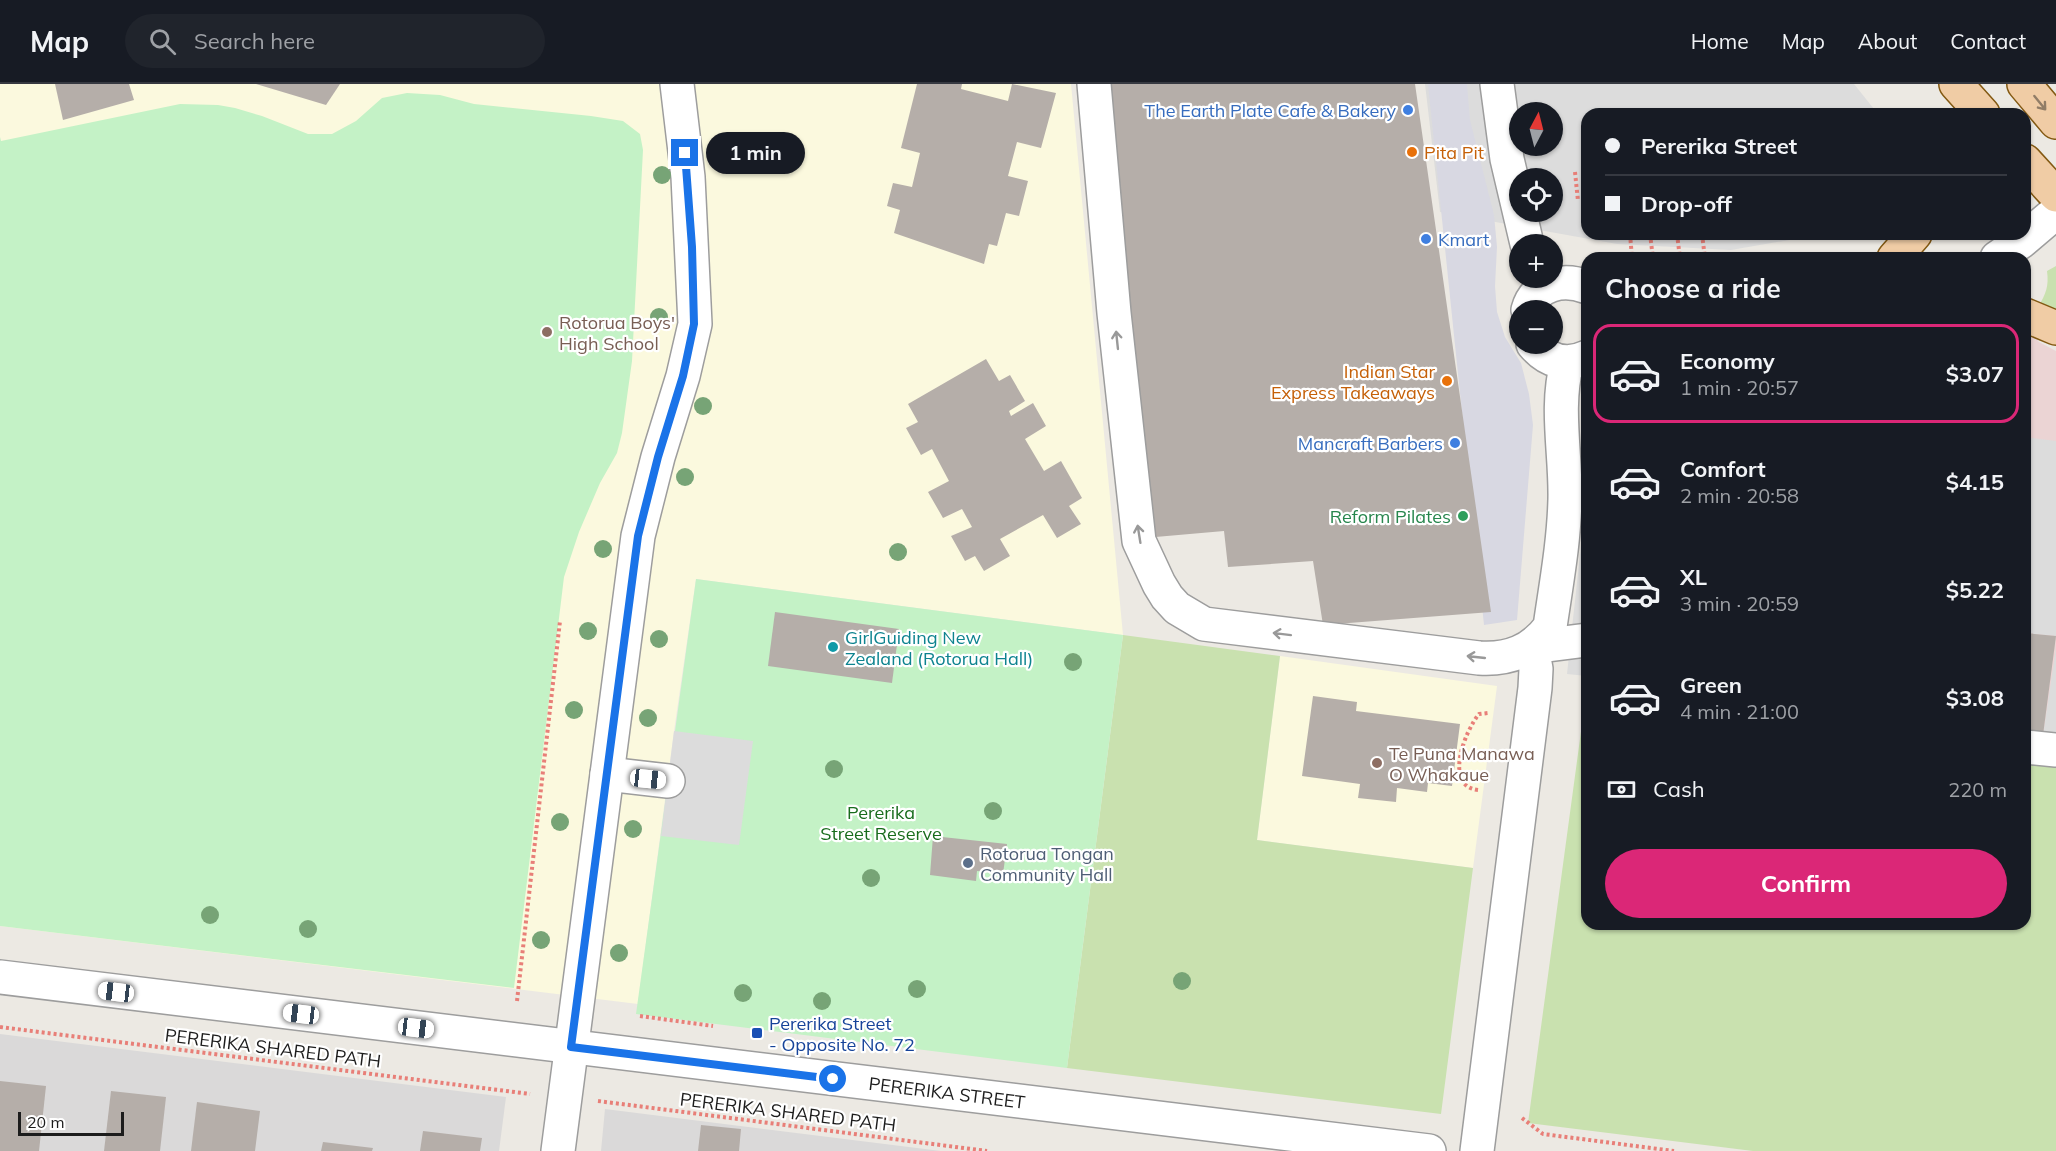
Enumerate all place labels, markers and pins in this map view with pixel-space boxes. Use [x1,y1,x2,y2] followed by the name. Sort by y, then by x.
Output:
[1144,99,1396,122] place label: The Earth Plate Cafe & Bakery
[1401,103,1415,117] marker: The Earth Plate Cafe & Bakery
[1424,141,1484,164] place label: Pita Pit
[1405,145,1419,159] marker: Pita Pit
[1438,228,1489,251] place label: Kmart
[1419,232,1433,246] marker: Kmart
[559,311,675,355] place label: Rotorua Boys' High School
[540,325,554,339] marker: Rotorua Boys' High School
[1271,360,1435,404] place label: Indian Star Express Takeaways
[1440,374,1454,388] marker: Indian Star Express Takeaways
[1298,432,1443,455] place label: Mancraft Barbers
[1448,436,1462,450] marker: Mancraft Barbers
[1330,505,1451,528] place label: Reform Pilates
[1456,509,1470,523] marker: Reform Pilates
[845,626,1033,670] place label: GirlGuiding New Zealand (Rotorua Hall)
[826,640,840,654] marker: GirlGuiding New Zealand (Rotorua Hall)
[1389,742,1535,786] place label: Te Puna Manawa O Whakaue
[1370,756,1384,770] marker: Te Puna Manawa O Whakaue
[980,842,1114,886] place label: Rotorua Tongan Community Hall
[961,856,975,870] marker: Rotorua Tongan Community Hall
[769,1012,915,1056] place label: Pererika Street - Opposite No. 72
[750,1026,764,1040] marker: Pererika Street - Opposite No. 72

